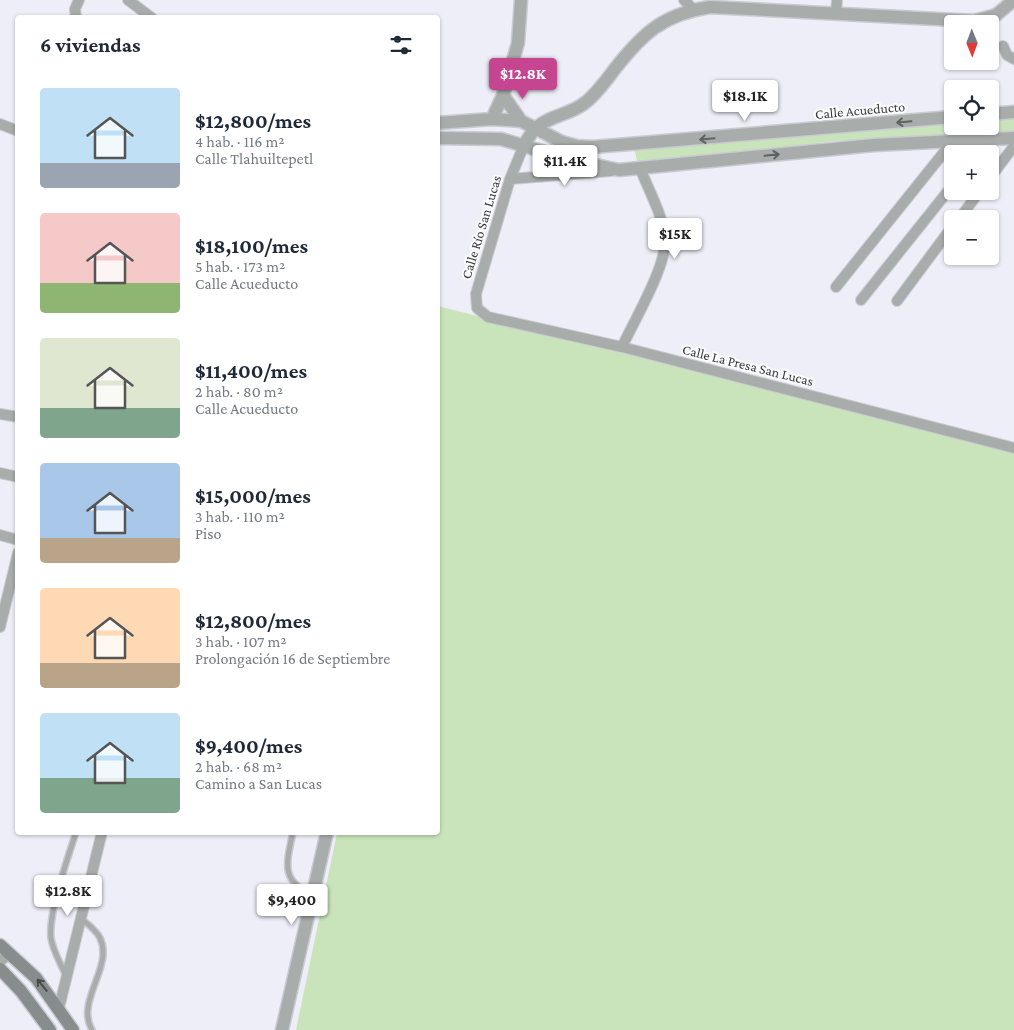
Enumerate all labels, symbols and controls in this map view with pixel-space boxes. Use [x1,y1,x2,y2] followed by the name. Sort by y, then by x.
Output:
[944,15,999,70] north arrow
[944,15,999,265] map controls
[387,31,415,59] icon: filters
[40,33,140,57] text: 6 viviendas
[482,58,564,100] pin: $12.8K
[500,65,546,82] text: $12.8K
[704,80,786,122] pin: $18.1K
[944,80,999,135] button: locate
[723,87,767,104] text: $18.1K
[814,98,906,122] street label: Calle Acueducto
[80,108,140,168] icon: home
[195,109,311,133] text: $12,800/mes
[896,117,912,126] one-way arrow
[195,133,285,150] text: 4 hab. · 116 m²
[699,134,715,144] one-way arrow
[524,144,606,187] pin: $11.4K
[944,145,999,200] button: +
[195,150,313,167] text: Calle Tlahuiltepetl
[764,150,780,160] one-way arrow
[543,152,587,169] text: $11.4K
[458,173,504,281] street label: Calle Río San Lucas
[944,210,999,265] button: −
[645,218,705,260] pin: $15K
[659,225,691,242] text: $15K
[80,233,140,293] icon: home
[195,234,308,258] text: $18,100/mes
[195,258,285,275] text: 5 hab. · 173 m²
[195,275,298,292] text: Calle Acueducto
[681,341,815,389] street label: Calle La Presa San Lucas
[80,358,140,418] icon: home
[195,359,307,383] text: $11,400/mes
[195,383,283,400] text: 2 hab. · 80 m²
[195,400,298,417] text: Calle Acueducto
[80,483,140,543] icon: home
[195,484,311,508] text: $15,000/mes
[195,508,285,525] text: 3 hab. · 110 m²
[195,525,221,542] text: Piso
[80,608,140,668] icon: home
[195,609,311,633] text: $12,800/mes
[195,633,287,650] text: 3 hab. · 107 m²
[195,650,390,667] text: Prolongación 16 de Septiembre
[80,733,140,793] icon: home
[195,734,302,758] text: $9,400/mes
[195,758,282,775] text: 2 hab. · 68 m²
[195,775,322,792] text: Camino a San Lucas
[27,874,109,917] pin: $12.8K
[45,882,91,899] text: $12.8K
[251,884,333,926] pin: $9,400
[268,891,316,908] text: $9,400
[36,979,47,992] one-way arrow

